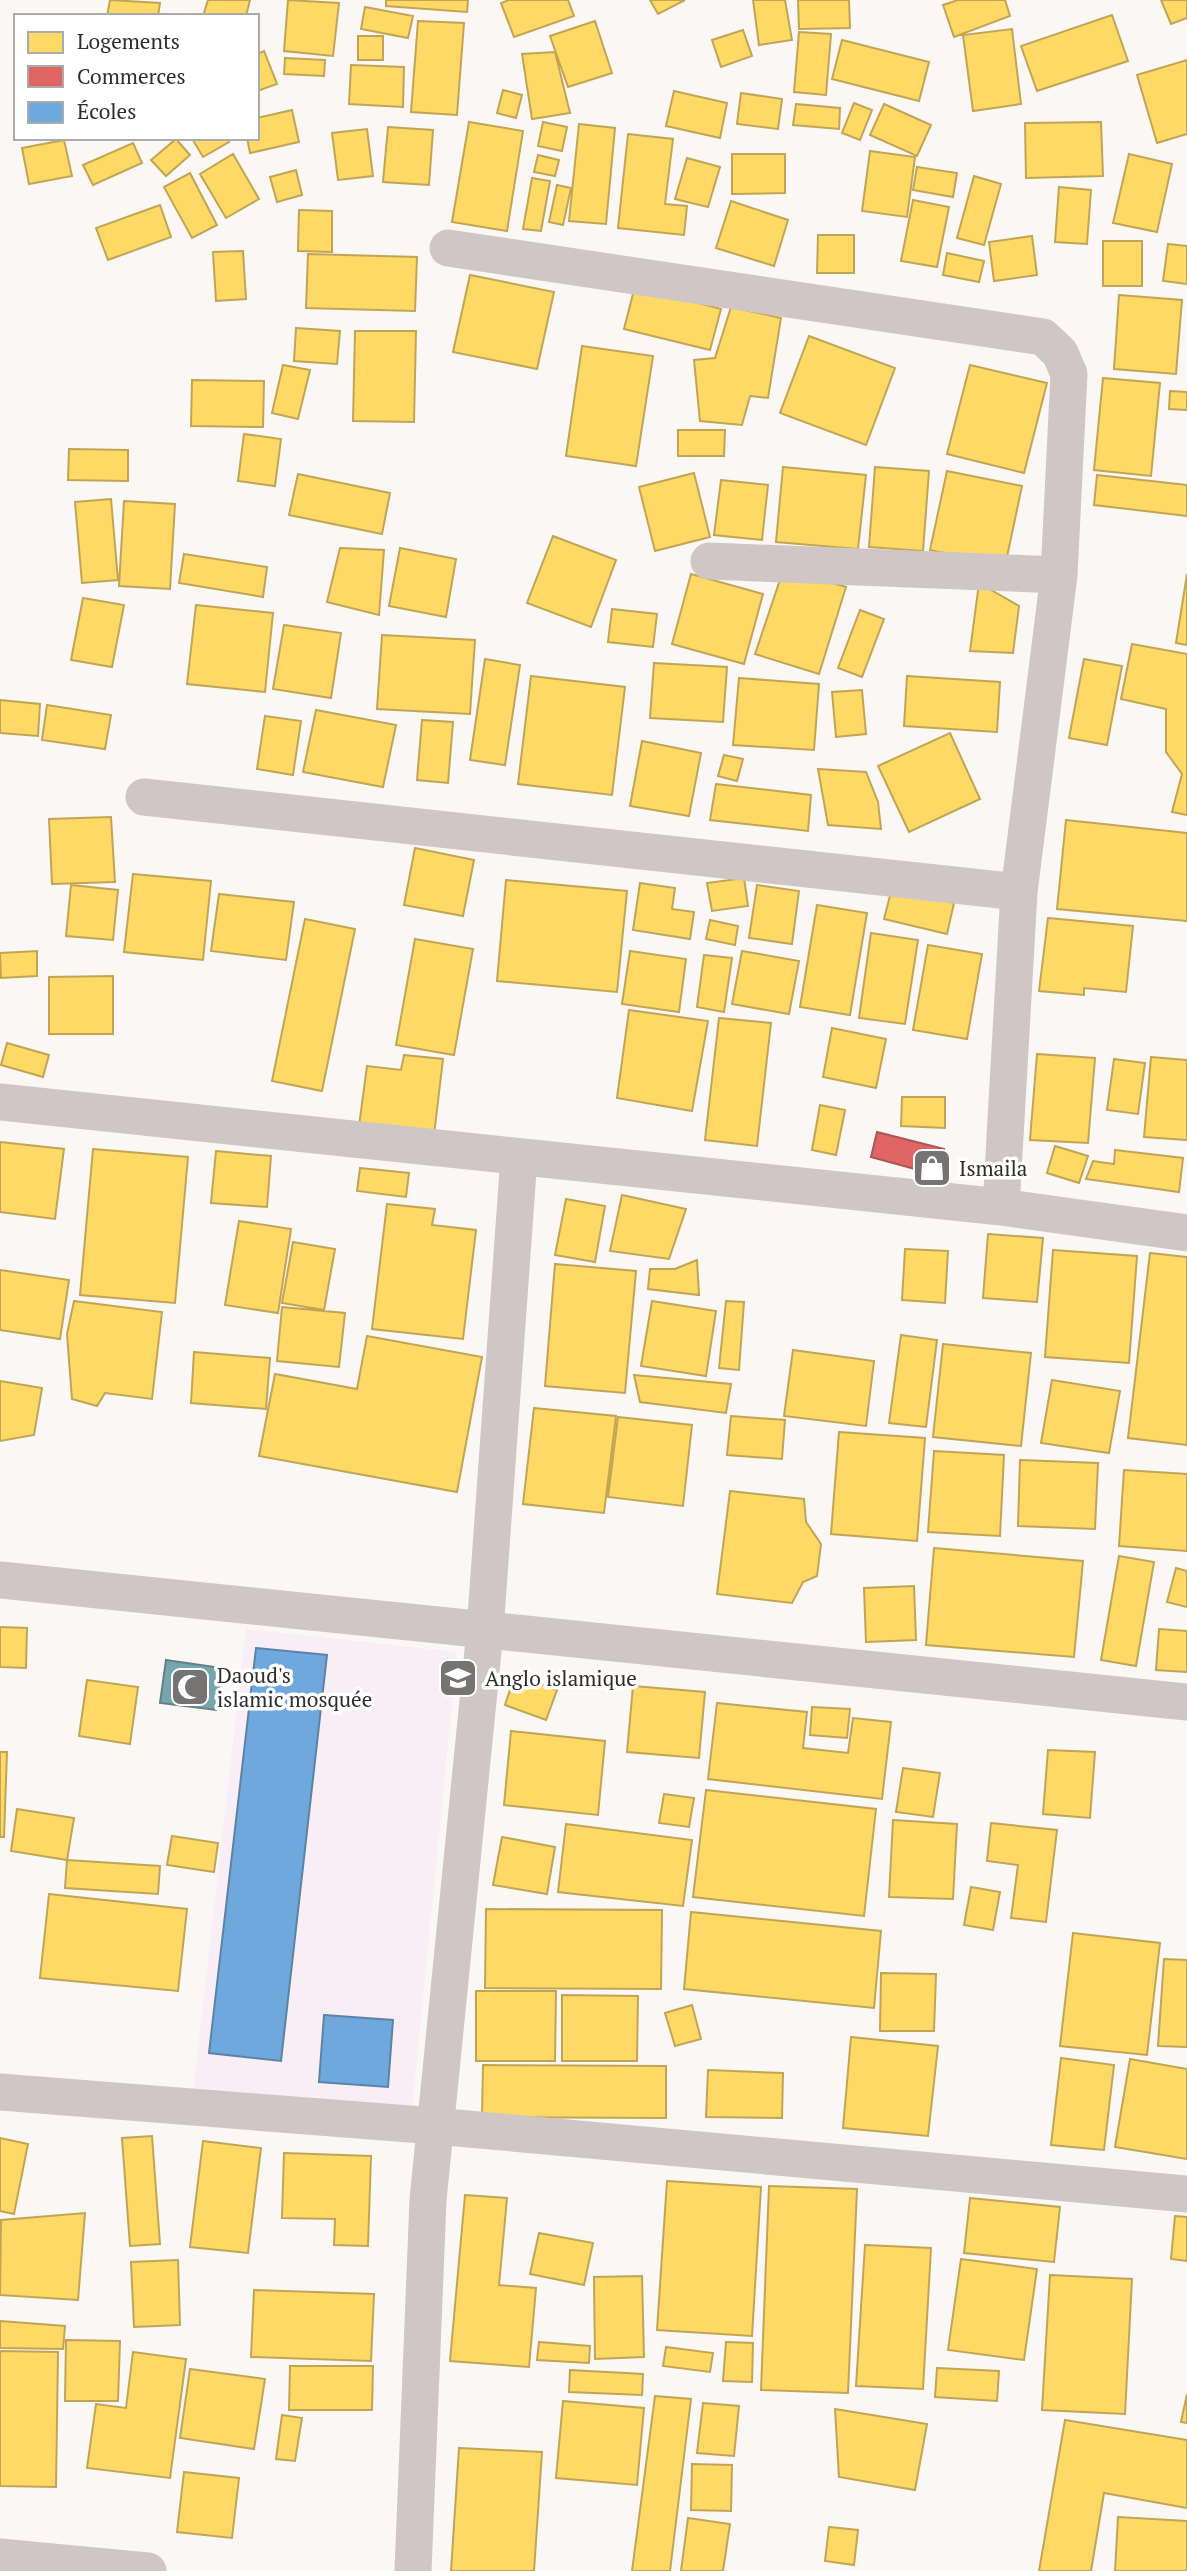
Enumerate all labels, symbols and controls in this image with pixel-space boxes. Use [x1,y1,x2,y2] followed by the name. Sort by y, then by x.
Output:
[14,14,259,140] legend
[77,27,180,55] text: Logements
[77,62,186,90] text: Commerces
[77,97,136,125] text: Écoles
[911,1147,953,1189] shop icon: Ismaila
[959,1154,1028,1182] place label: Ismaila
[437,1657,479,1699] school or university icon: Anglo islamique
[217,1661,372,1713] place label: Daoud's islamic mosquée
[485,1664,637,1692] place label: Anglo islamique
[169,1666,211,1708] mosque icon: Daoud's islamic mosquée

